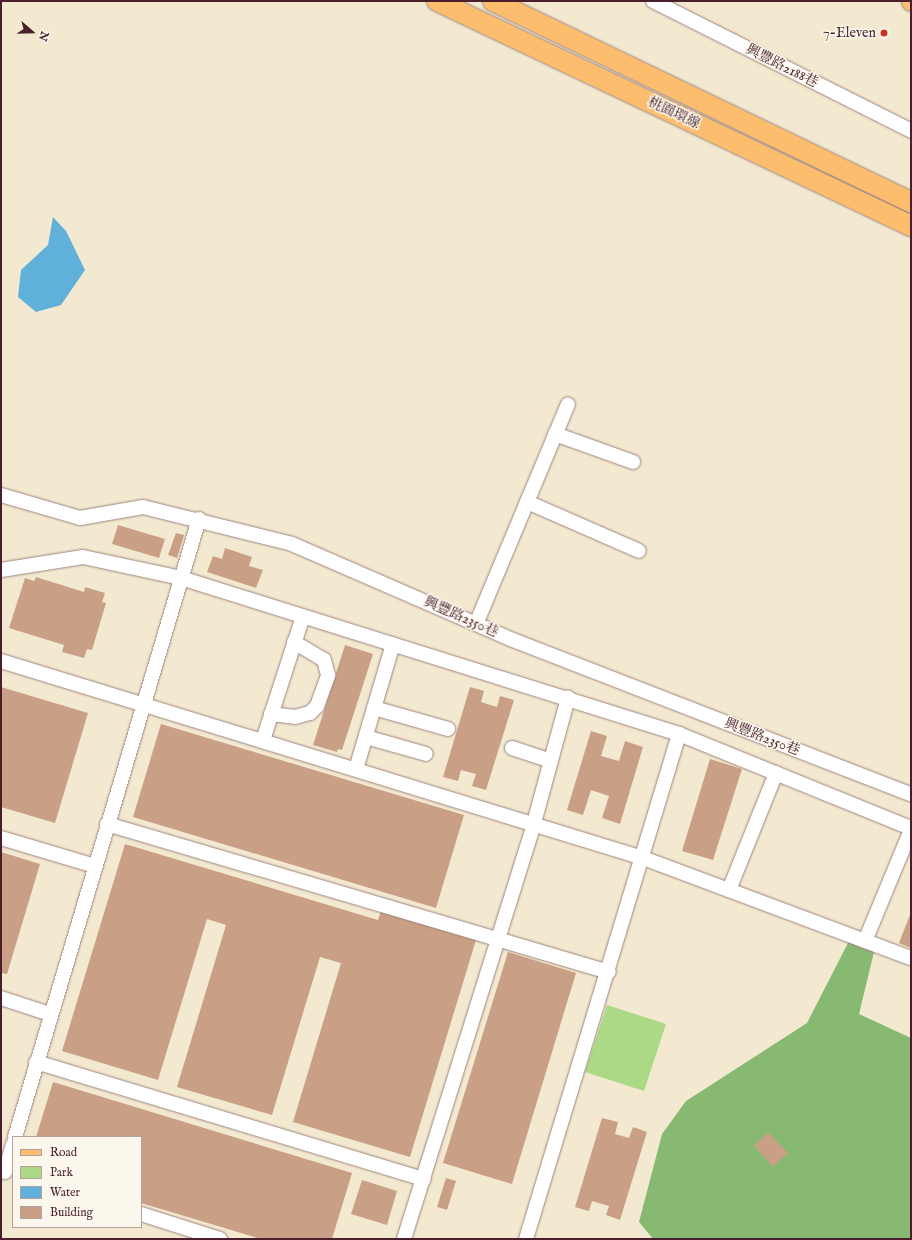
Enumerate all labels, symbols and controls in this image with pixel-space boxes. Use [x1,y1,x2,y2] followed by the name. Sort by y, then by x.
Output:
[12,12,52,52] north arrow
[823,25,876,41] place label: 7-Eleven
[879,28,889,38] marker: 7-Eleven
[35,29,51,43] text: N
[743,41,821,91] street label: 興豐路2188巷
[645,94,703,132] street label: 桃園環線
[421,593,501,641] street label: 興豐路2350巷
[722,715,802,759] street label: 興豐路2350巷
[12,1136,142,1228] legend
[50,1145,77,1160] text: Road
[50,1165,73,1180] text: Park
[50,1185,80,1200] text: Water
[50,1205,93,1220] text: Building

